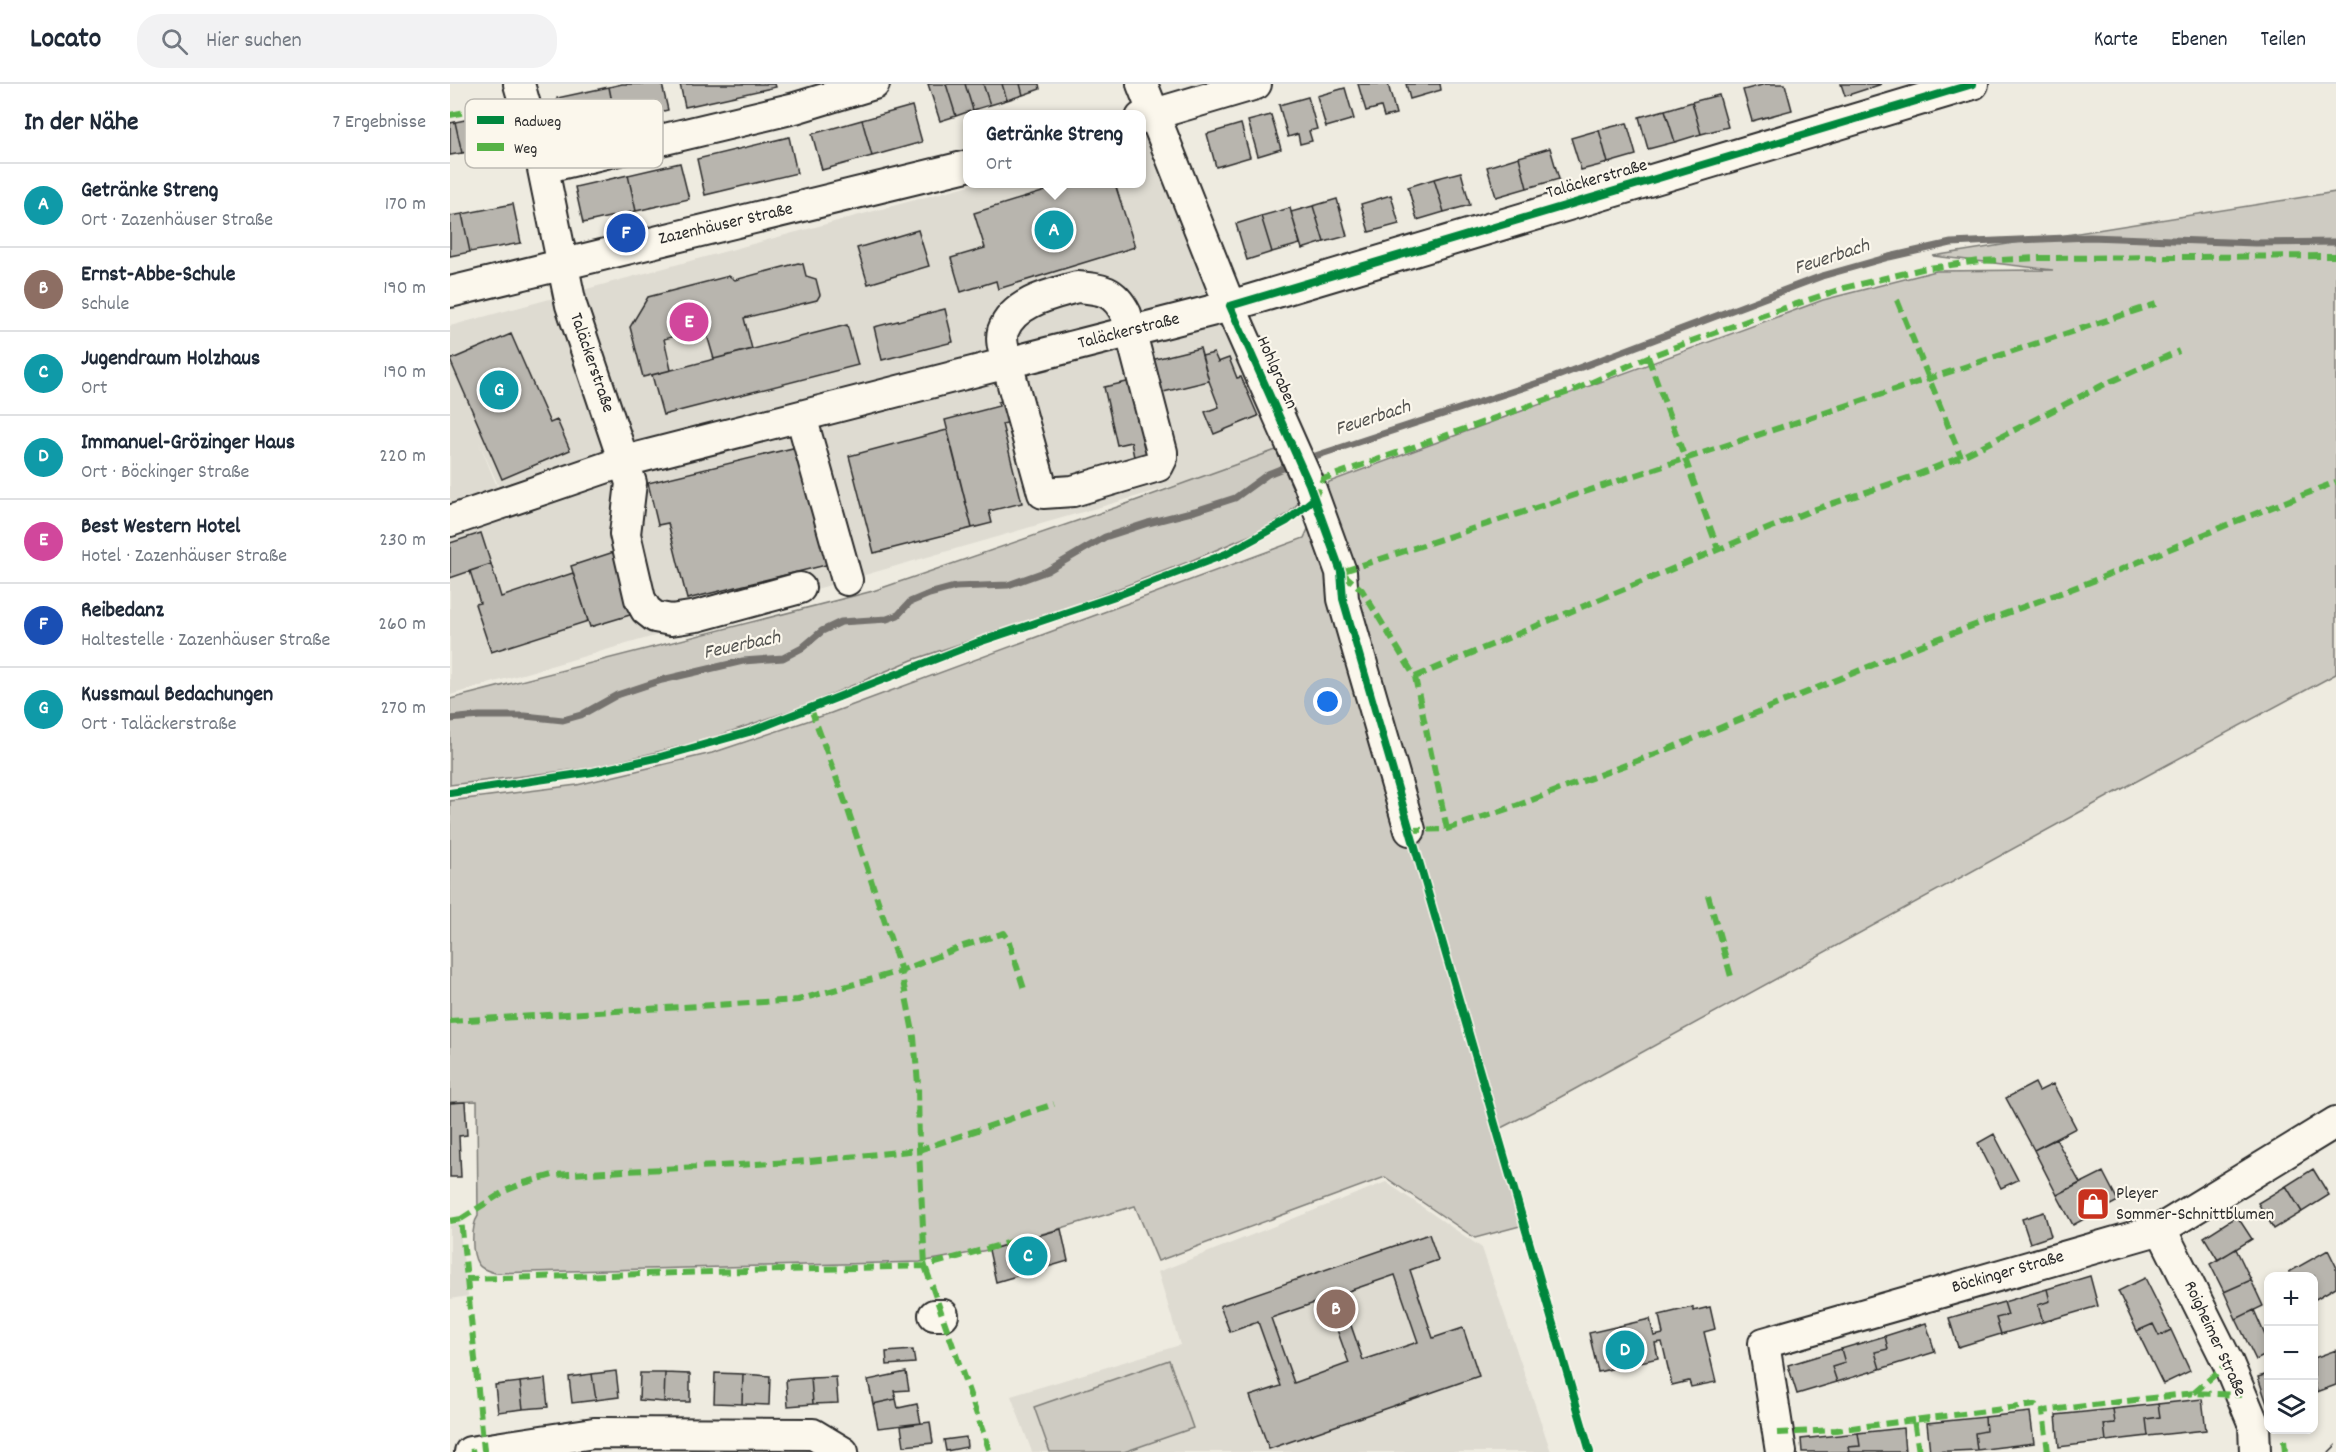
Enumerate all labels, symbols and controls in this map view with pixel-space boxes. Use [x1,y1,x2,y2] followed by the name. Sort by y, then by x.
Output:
[137,14,557,68] search box
[30,21,101,61] text: Locato
[158,25,191,58] icon: search
[206,26,302,57] text: Hier suchen
[2094,26,2138,56] text: Karte
[2171,26,2228,56] text: Ebenen
[2261,26,2306,56] text: Teilen
[465,99,663,168] legend
[24,105,138,142] text: In der Nähe
[333,109,426,137] text: 7 Ergebnisse
[963,110,1146,188] popup
[514,111,561,134] text: Radweg
[986,120,1123,151] text: Getränke Streng
[514,138,537,161] text: Weg
[986,151,1012,179] text: Ort
[1544,154,1650,206] street label: Taläckerstraße
[81,176,218,207] text: Getränke Streng
[38,191,49,219] text: A
[385,191,426,219] text: 170 m
[656,197,796,253] street label: Zazenhäuser Straße
[81,207,273,235] text: Ort · Zazenhäuser Straße
[1034,208,1074,252] pin: A
[606,210,645,256] pin: F
[1791,232,1874,283] water label: Feuerbach
[81,260,236,291] text: Ernst-Abbe-Schule
[39,275,48,303] text: B
[383,275,426,303] text: 190 m
[81,291,129,319] text: Schule
[670,300,708,344] pin: E
[1076,307,1183,357] street label: Taläckerstraße
[562,310,620,416] street label: Taläckerstraße
[1249,333,1303,413] street label: Hohlgraben
[81,344,260,375] text: Jugendraum Holzhaus
[39,359,48,387] text: C
[383,359,426,387] text: 190 m
[479,368,518,412] pin: G
[81,375,107,403] text: Ort
[1332,393,1415,444] water label: Feuerbach
[81,428,295,459] text: Immanuel-Grözinger Haus
[38,443,49,471] text: D
[379,443,426,471] text: 220 m
[81,459,249,487] text: Ort · Böckinger Straße
[81,512,240,543] text: Best Western Hotel
[39,527,48,555] text: E
[379,527,426,555] text: 230 m
[81,543,287,571] text: Hotel · Zazenhäuser Straße
[81,596,164,627] text: Reibedanz
[39,611,48,639] text: F
[378,611,426,639] text: 260 m
[701,624,784,668] water label: Feuerbach
[81,627,330,655] text: Haltestelle · Zazenhäuser Straße
[81,680,273,711] text: Kussmaul Bedachungen
[1313,687,1342,716] your location
[38,695,49,723] text: G
[380,695,426,723] text: 270 m
[81,711,237,739] text: Ort · Taläckerstraße
[2116,1182,2274,1228] place label: Pleyer Sommer-Schnittblumen
[2075,1186,2111,1222] shop icon: Pleyer Sommer-Schnittblumen
[1008,1234,1048,1278] pin: C
[1949,1245,2067,1301] street label: Böckinger Straße
[2264,1272,2318,1434] map controls
[2264,1272,2318,1326] button: +
[2176,1277,2252,1401] street label: Roigheimer Straße
[1316,1286,1356,1332] pin: B
[2264,1326,2318,1380] button: −
[1606,1328,1644,1372] pin: D
[2264,1380,2318,1434] button: layers

